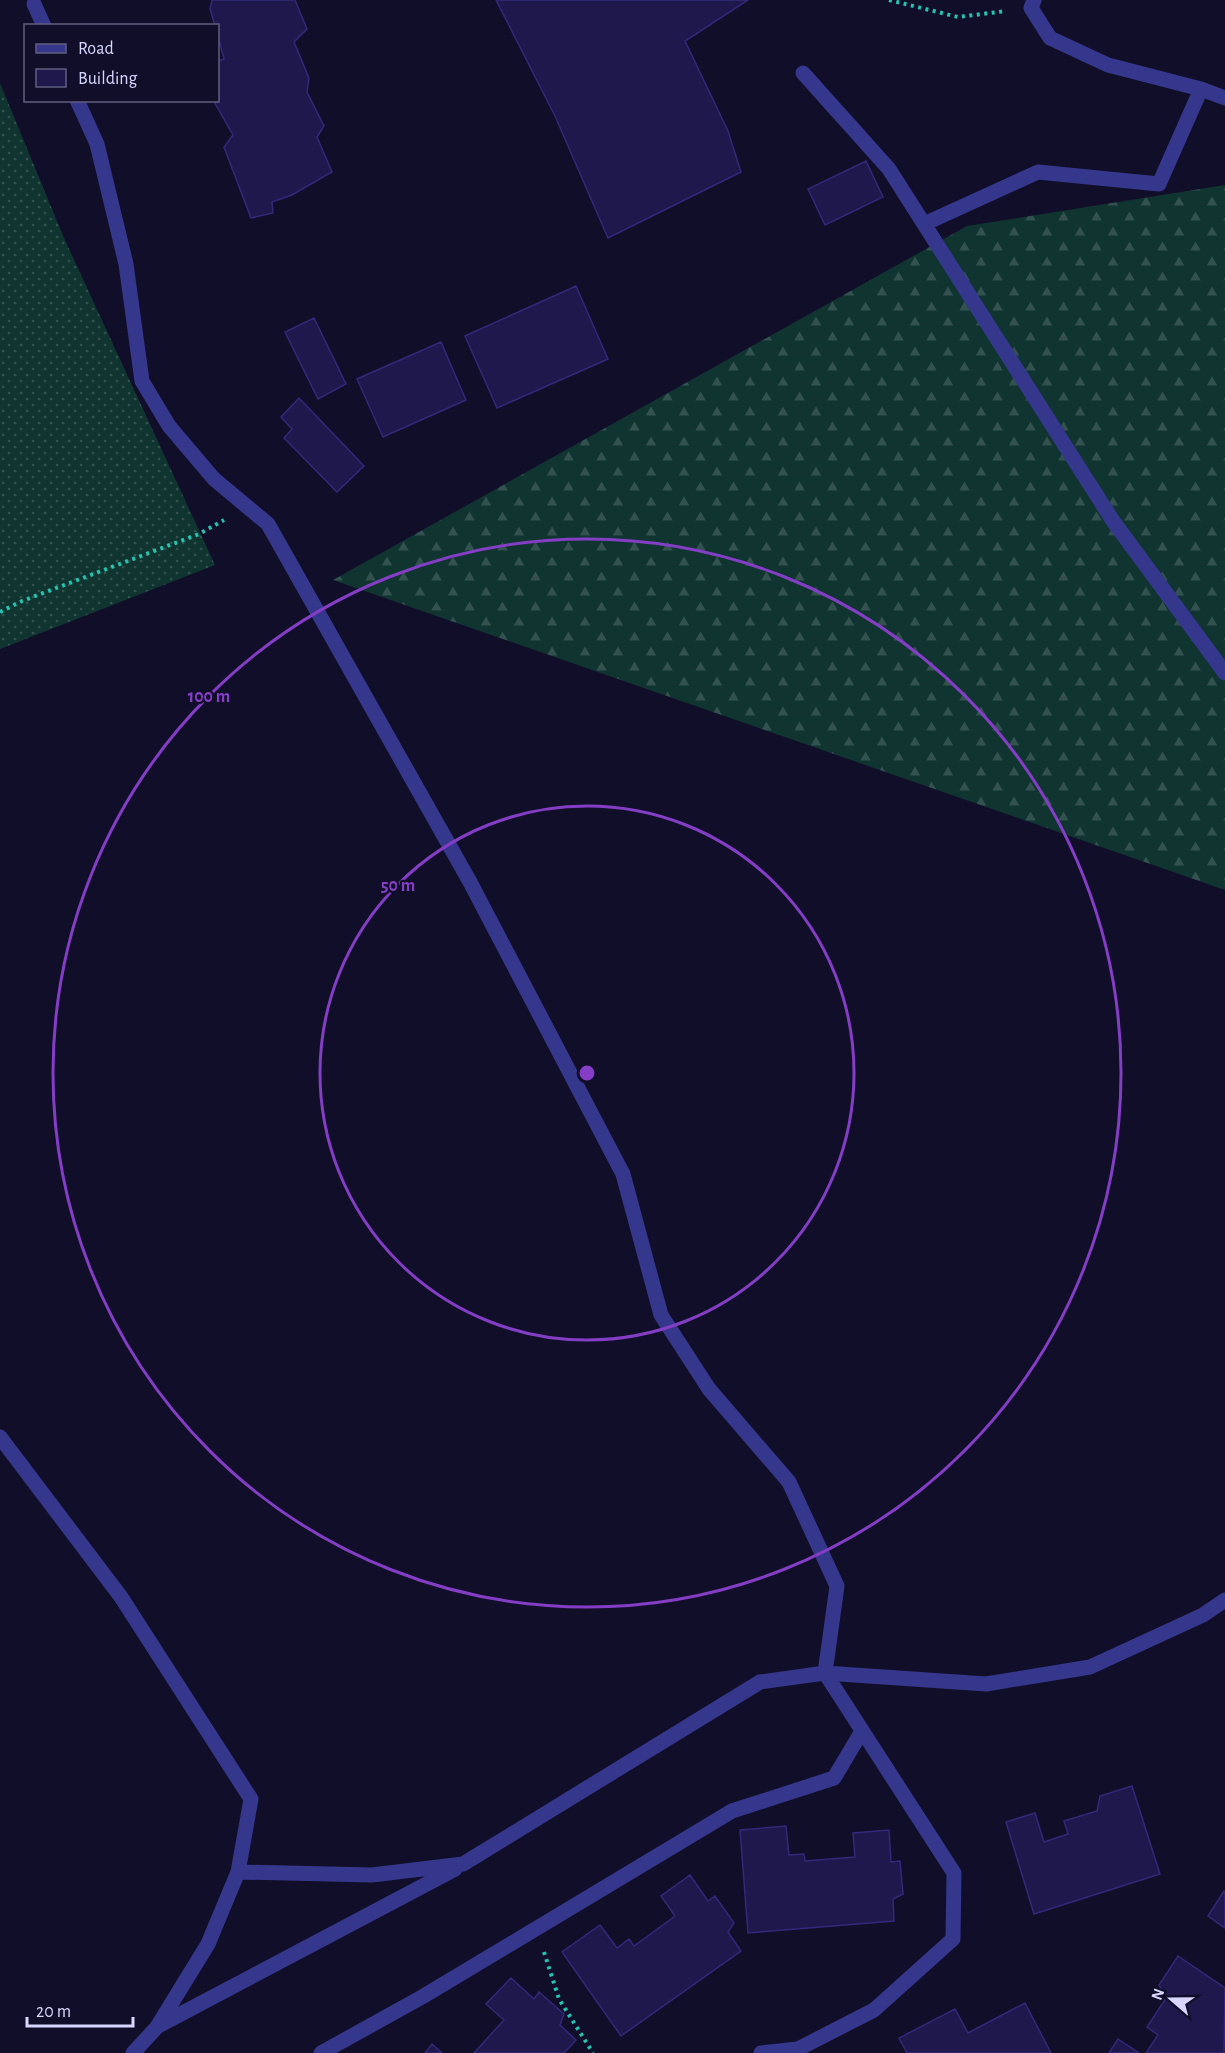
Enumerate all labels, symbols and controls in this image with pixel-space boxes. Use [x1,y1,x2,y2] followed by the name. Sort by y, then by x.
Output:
[24,24,219,102] legend
[78,40,114,58] text: Road
[78,70,138,88] text: Building
[188,688,230,706] text: 100 m
[381,877,415,895] text: 50 m
[577,1063,597,1083] centre of rings
[1141,1969,1201,2029] north arrow
[1148,1986,1167,2002] text: N
[27,1990,134,2028] scale bar
[36,2003,71,2021] text: 20 m

